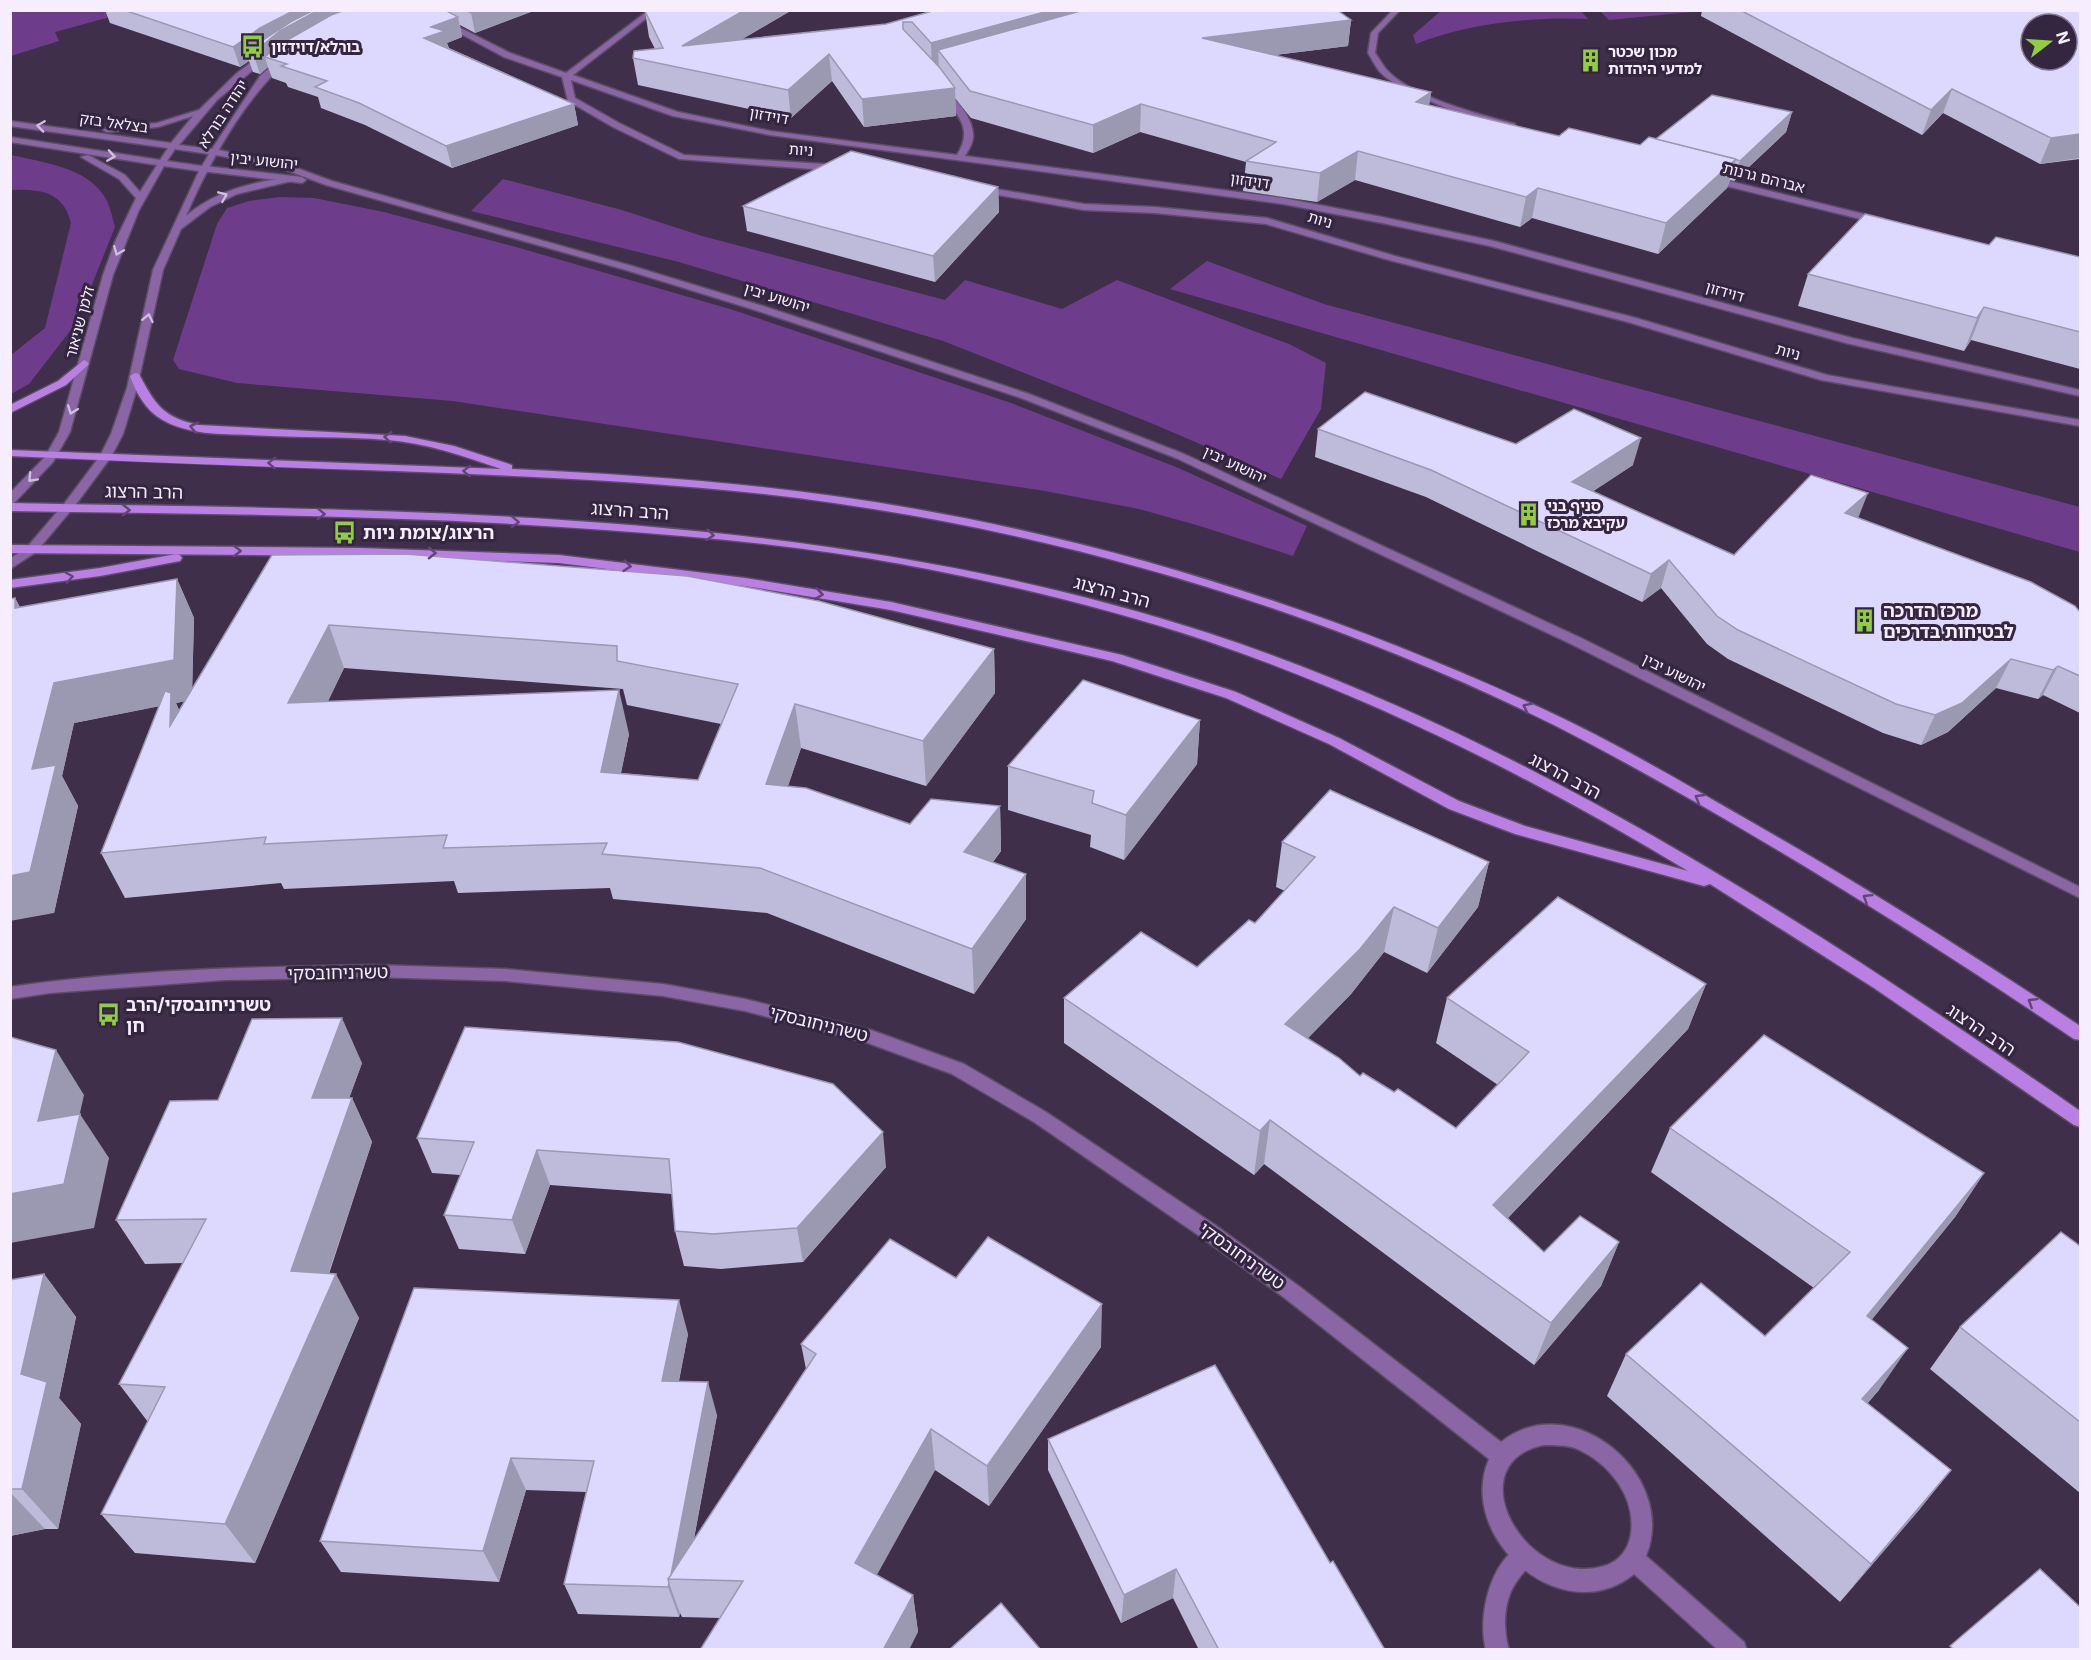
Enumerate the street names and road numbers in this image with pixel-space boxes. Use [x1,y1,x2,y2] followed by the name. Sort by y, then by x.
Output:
[193,76,252,151] street label: יהודה בורלא
[748,103,790,128] street label: דוידזון
[79,108,150,137] street label: בצלאל בזק
[788,139,814,160] street label: ניות
[229,147,299,174] street label: יהושוע יבין
[1721,158,1807,197] street label: אברהם גרנות
[1229,168,1271,193] street label: דוידזון
[1306,207,1335,232] street label: ניות
[1703,277,1747,306] street label: דוידזון
[742,278,812,317] street label: יהושוע יבין
[61,283,98,360] street label: זלמן שניאור
[1774,339,1803,364] street label: ניות
[1200,442,1270,488] street label: יהושוע יבין
[105,480,183,503] street label: הרב הרצוג
[590,497,670,524] street label: הרב הרצוג
[1072,571,1153,612] street label: הרב הרצוג
[1639,649,1709,696] street label: יהושוע יבין
[1526,748,1605,803] street label: הרב הרצוג
[287,961,389,984] street label: טשרניחובסקי
[1943,999,2020,1060] street label: הרב הרצוג
[768,1001,871,1046] street label: טשרניחובסקי
[1195,1218,1289,1294] street label: טשרניחובסקי

